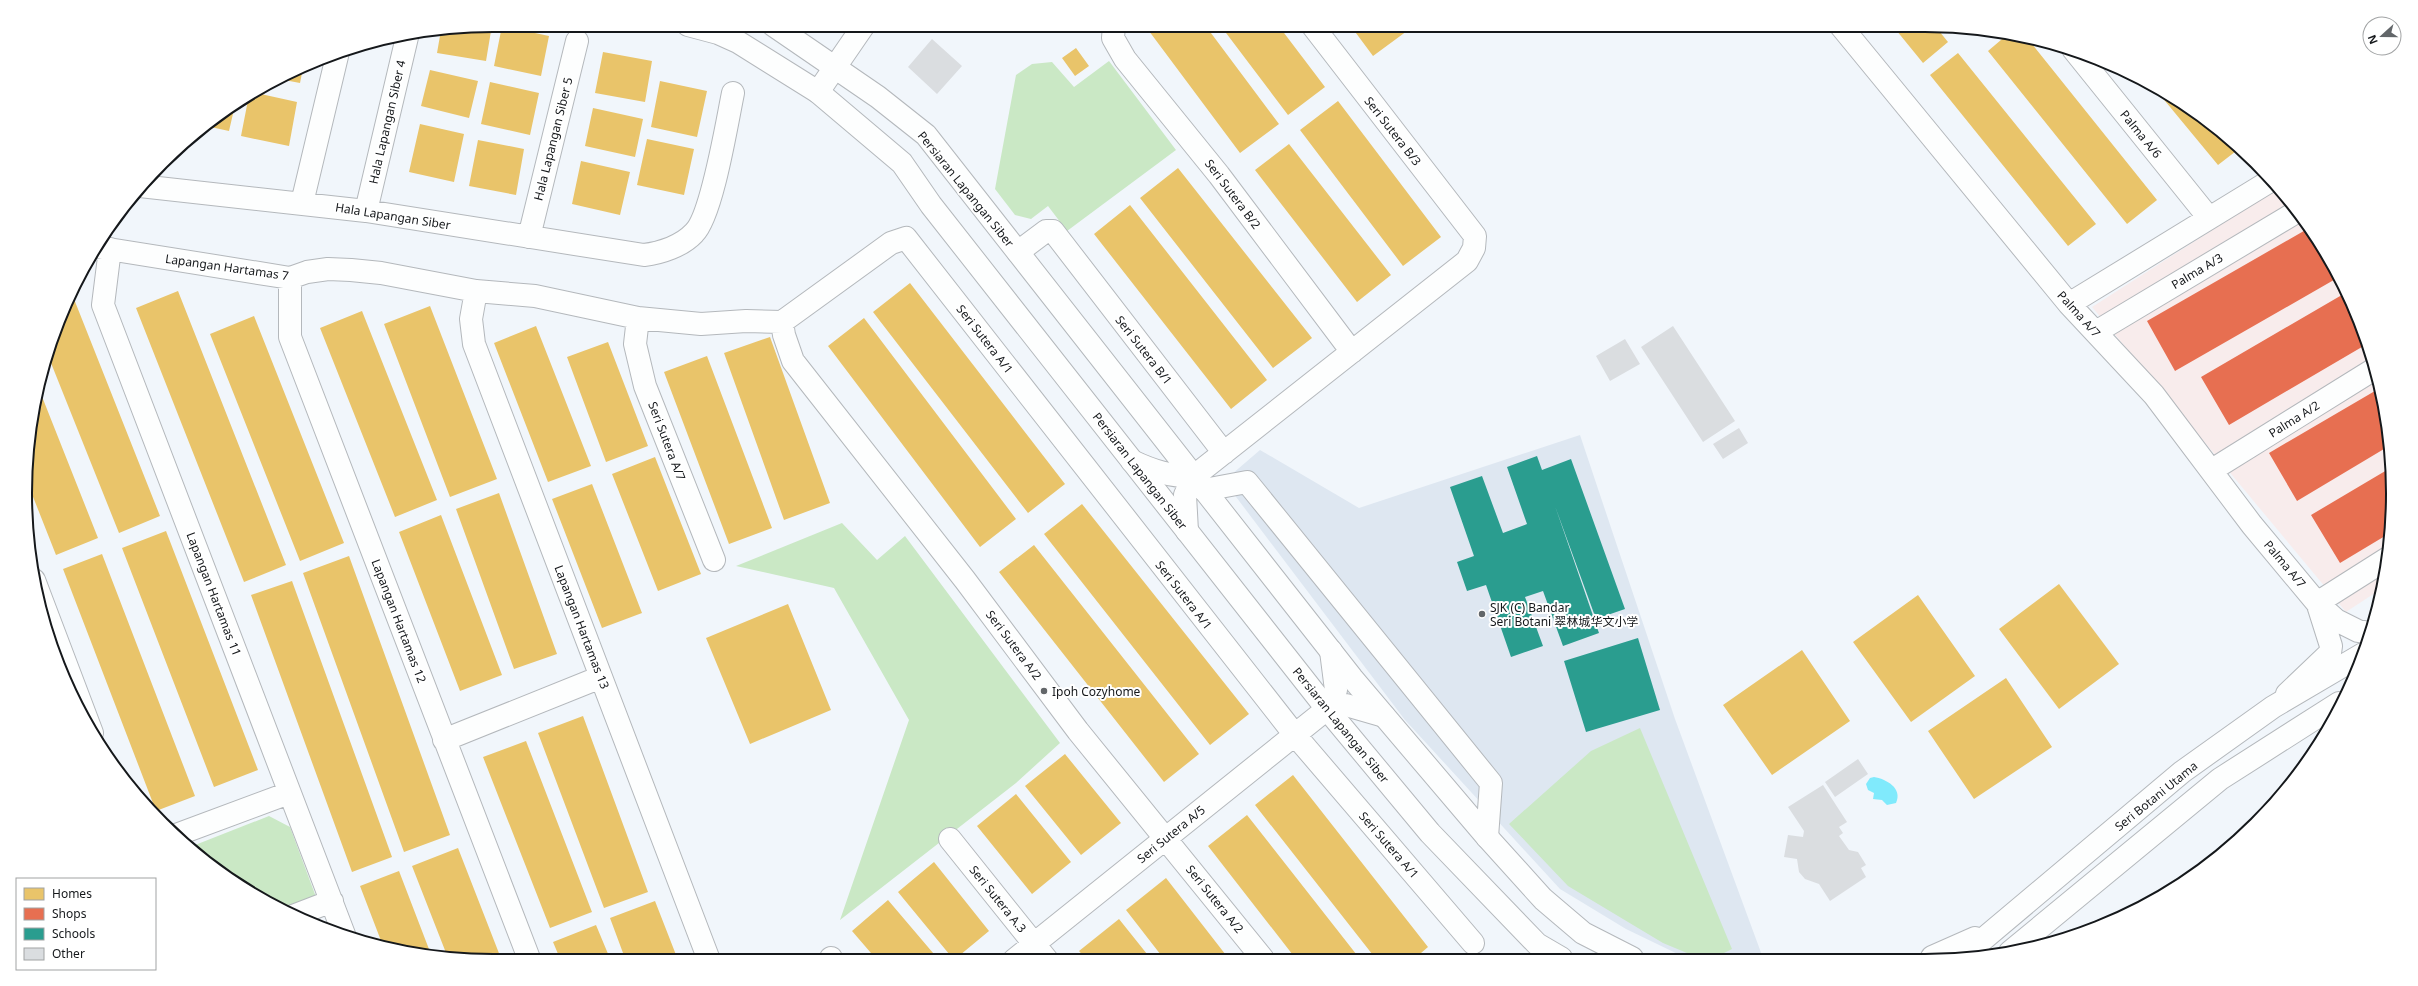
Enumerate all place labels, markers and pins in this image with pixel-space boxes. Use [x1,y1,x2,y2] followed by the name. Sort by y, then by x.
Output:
[1490,599,1638,630] place label: SJK (C) Bandar Seri Botani 翠林城华文小学
[1477,609,1487,619] marker: SJK (C) Bandar Seri Botani 翠林城华文小学
[1052,683,1141,700] place label: Ipoh Cozyhome
[1039,686,1049,696] marker: Ipoh Cozyhome

